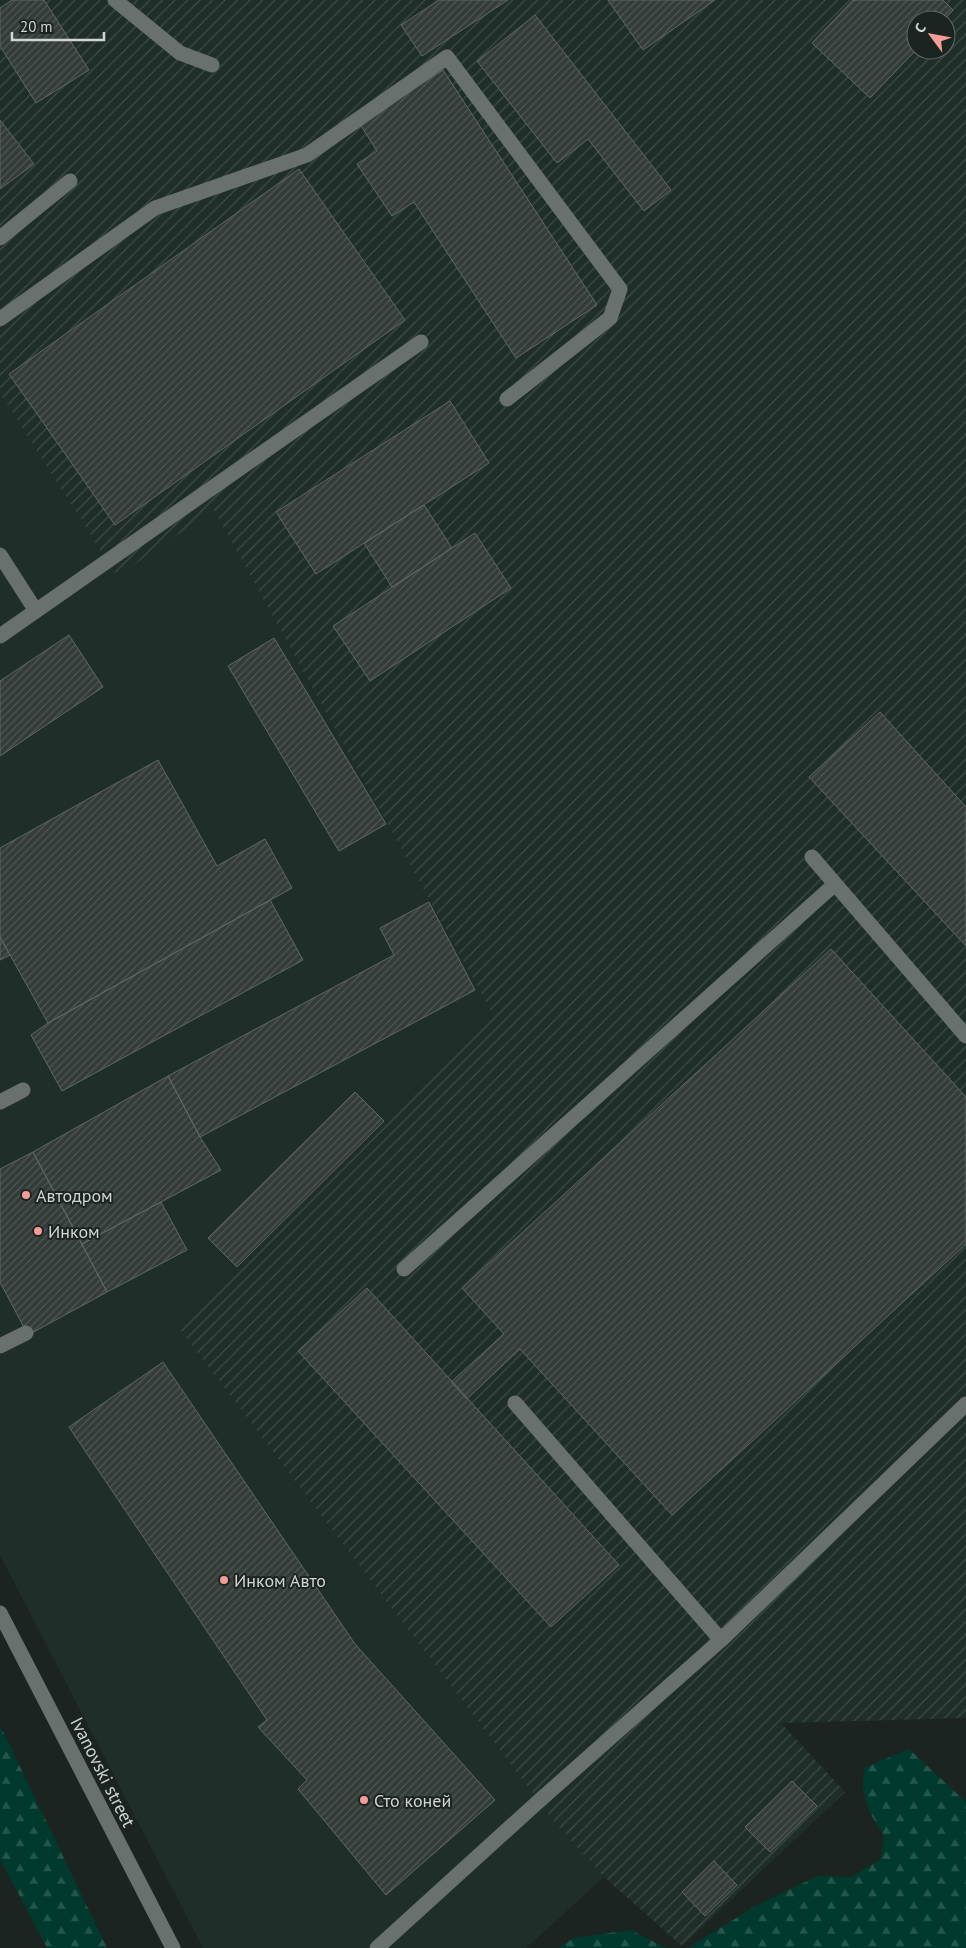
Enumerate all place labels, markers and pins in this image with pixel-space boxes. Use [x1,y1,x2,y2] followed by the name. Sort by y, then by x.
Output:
[36,1184,113,1207] place label: Автодром
[20,1189,32,1201] marker: Автодром
[48,1220,100,1243] place label: Инком
[32,1225,44,1237] marker: Инком
[234,1569,326,1592] place label: Инком Авто
[218,1574,230,1586] marker: Инком Авто
[374,1789,451,1812] place label: Сто коней
[358,1794,370,1806] marker: Сто коней

